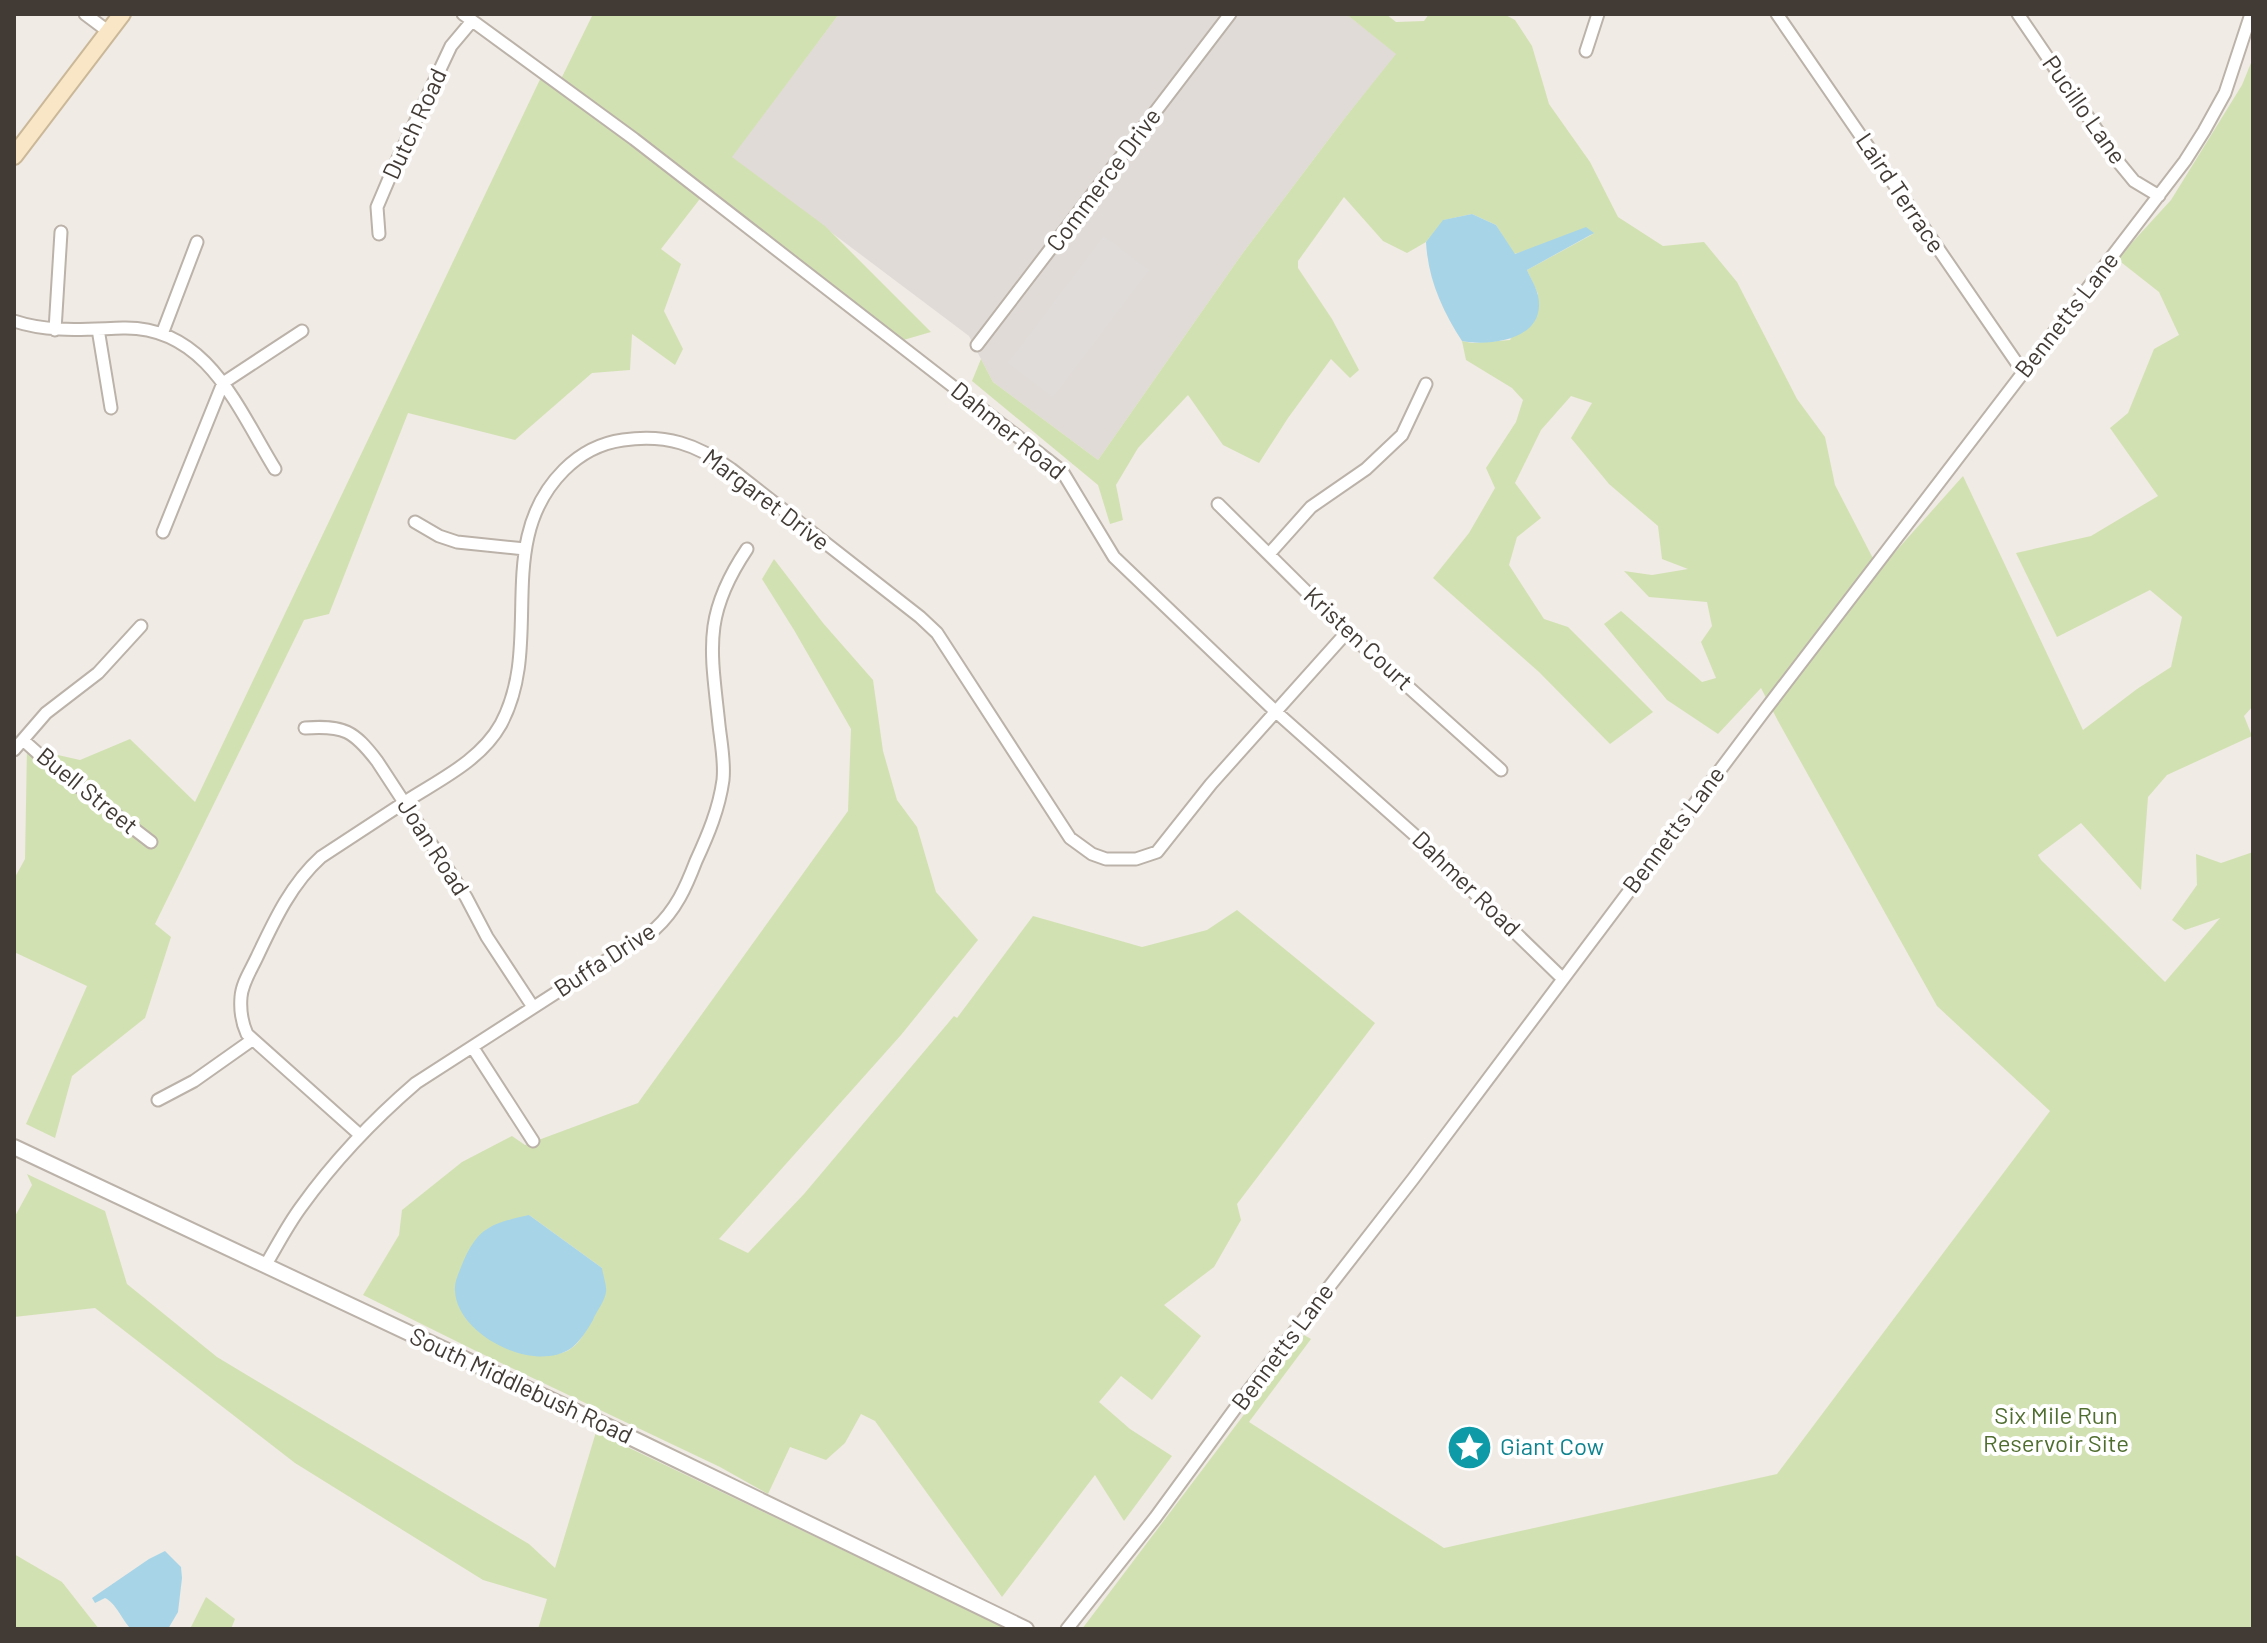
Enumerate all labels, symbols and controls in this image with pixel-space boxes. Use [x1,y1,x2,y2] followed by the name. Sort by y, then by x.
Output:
[2037,49,2133,169] street label: Pucillo Lane
[375,63,452,183] street label: Dutch Road
[1039,102,1166,257] street label: Commerce Drive
[1851,127,1952,258] street label: Laird Terrace
[2008,245,2124,383] street label: Bennetts Lane
[946,375,1072,485] street label: Dahmer Road
[698,442,836,556] street label: Margaret Drive
[1299,580,1419,696] street label: Kristen Court
[32,740,144,839] street label: Buell Street
[1616,760,1730,898] street label: Bennetts Lane
[392,792,476,900] street label: Joan Road
[1407,824,1527,942] street label: Dahmer Road
[548,915,660,1002] street label: Buffa Drive
[1225,1277,1339,1415] street label: Bennetts Lane
[406,1320,638,1449] street label: South Middlebush Road
[1983,1400,2129,1457] park label: Six Mile Run Reservoir Site
[1445,1423,1493,1471] place icon: Giant Cow
[1500,1431,1604,1460] place label: Giant Cow

